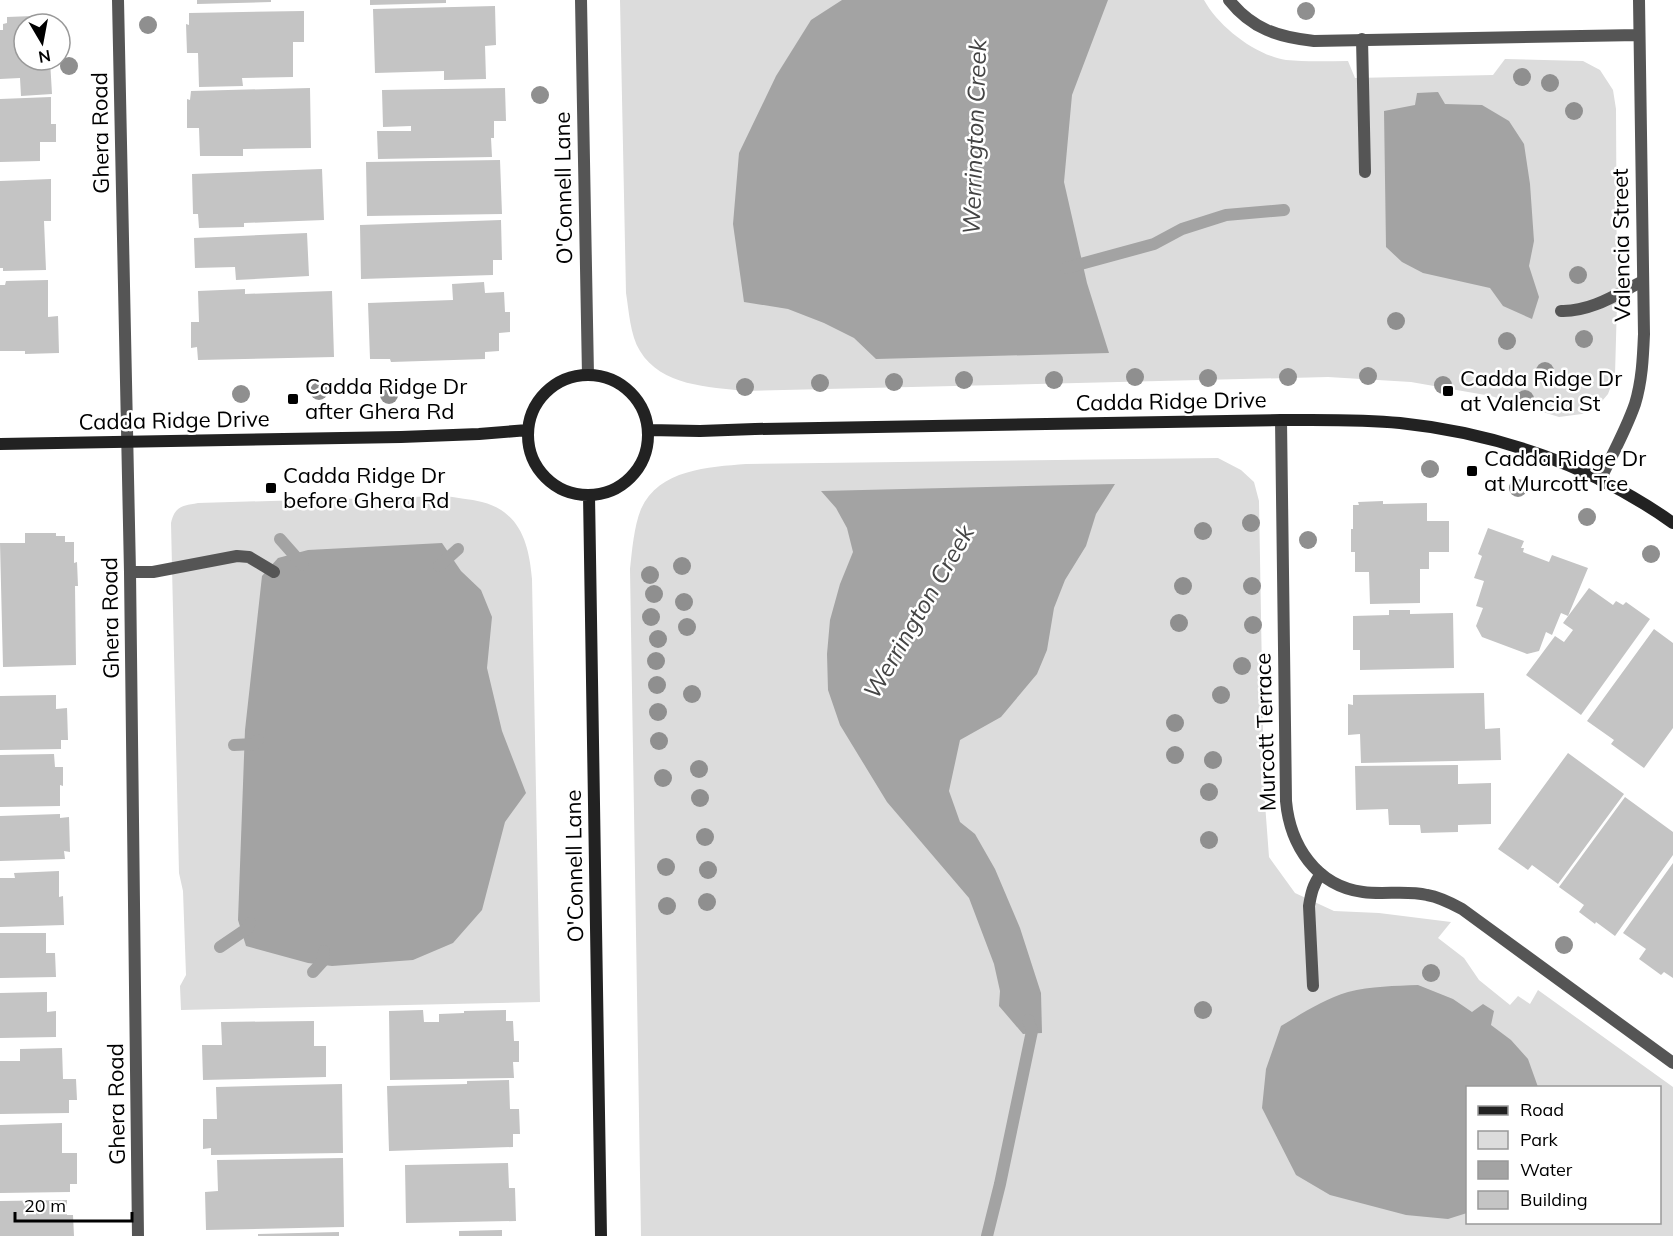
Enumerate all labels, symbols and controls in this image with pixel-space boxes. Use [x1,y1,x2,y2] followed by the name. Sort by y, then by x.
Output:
[12,12,72,72] north arrow
[956,38,992,235] water label: Werrington Creek
[37,46,52,68] text: N
[85,72,115,194] street label: Ghera Road
[548,111,578,265] street label: O'Connell Lane
[1606,168,1636,322] street label: Valencia Street
[1460,364,1622,417] place label: Cadda Ridge Dr at Valencia St
[305,372,467,425] place label: Cadda Ridge Dr after Ghera Rd
[1441,384,1455,398] marker: Cadda Ridge Dr at Valencia St
[1075,385,1267,417] street label: Cadda Ridge Drive
[286,392,300,406] marker: Cadda Ridge Dr after Ghera Rd
[78,404,270,436] street label: Cadda Ridge Drive
[1484,444,1646,497] place label: Cadda Ridge Dr at Murcott Tce
[283,461,449,514] place label: Cadda Ridge Dr before Ghera Rd
[1465,464,1479,478] marker: Cadda Ridge Dr at Murcott Tce
[264,481,278,495] marker: Cadda Ridge Dr before Ghera Rd
[856,519,980,704] water label: Werrington Creek
[95,557,125,679] street label: Ghera Road
[1248,652,1282,812] street label: Murcott Terrace
[559,789,589,943] street label: O'Connell Lane
[101,1043,131,1165] street label: Ghera Road
[1466,1086,1661,1224] legend
[1520,1098,1564,1121] text: Road
[1520,1128,1559,1151] text: Park
[1520,1158,1573,1181] text: Water
[15,1185,132,1223] scale bar
[1520,1188,1588,1211] text: Building
[24,1194,66,1217] text: 20 m

